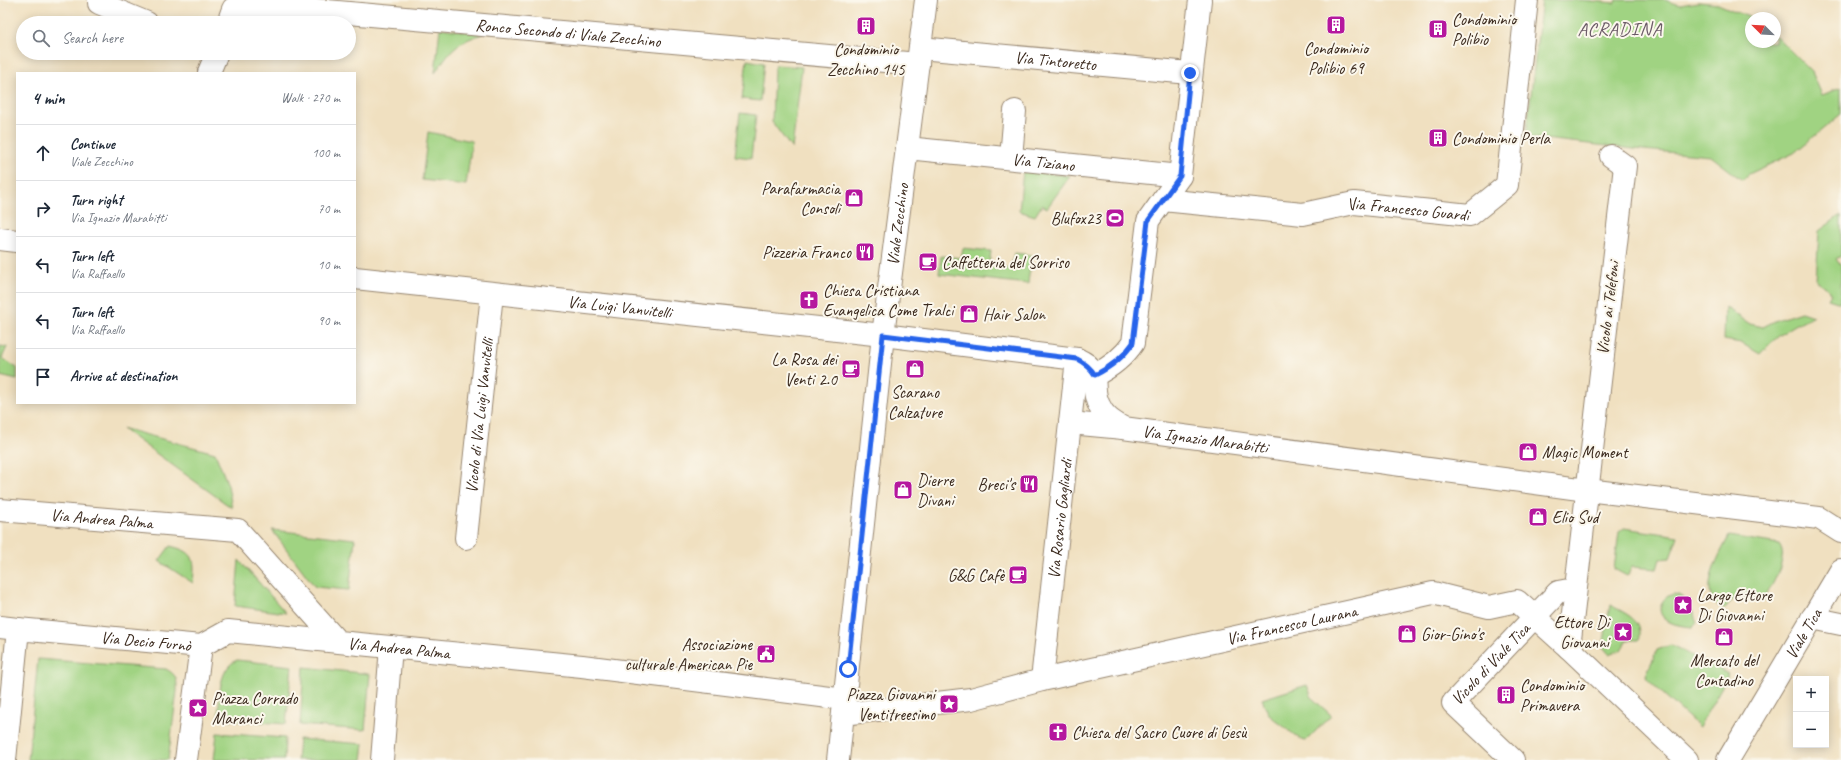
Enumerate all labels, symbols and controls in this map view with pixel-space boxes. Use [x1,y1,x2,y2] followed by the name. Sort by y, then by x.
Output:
[1452,9,1518,50] place label: Condominio Polibio
[1745,12,1781,48] north arrow
[475,14,662,51] street label: Ronco Secondo di Viale Zecchino
[1325,14,1347,36] building icon: Condominio Polibio 69
[855,15,877,37] building icon: Condominio Zecchino 145
[16,16,356,60] search box
[1577,17,1663,41] district label: ACRADINA
[1427,18,1449,40] building icon: Condominio Polibio
[30,27,52,49] icon: search
[62,29,123,48] text: Search here
[1304,38,1370,79] place label: Condominio Polibio 69
[827,39,906,80] place label: Condominio Zecchino 145
[1014,46,1098,75] street label: Via Tintoretto
[1181,64,1199,82] route end
[32,88,65,109] text: 4 min
[281,90,340,106] text: Walk · 270 m
[1427,127,1449,149] building icon: Condominio Perla
[1452,128,1551,149] place label: Condominio Perla
[70,135,115,154] text: Continue
[32,142,54,164] icon: ahead
[312,145,340,161] text: 100 m
[1011,148,1077,176] street label: Via Tiziano
[70,154,133,170] text: Viale Zecchino
[761,178,843,219] place label: Parafarmacia Consoli
[882,181,913,266] street label: Viale Zecchino
[843,187,865,209] shop icon: Parafarmacia Consoli
[70,191,123,210] text: Turn right
[1345,192,1472,226] street label: Via Francesco Guardi
[32,198,54,220] icon: right
[318,201,340,217] text: 70 m
[1104,207,1126,229] sports icon: Blufox23
[1051,208,1102,229] place label: Blufox23
[70,210,166,226] text: Via Ignazio Marabitti
[854,241,876,263] restaurant icon: Pizzeria Franco
[762,242,852,263] place label: Pizzeria Franco
[70,247,113,266] text: Turn left
[917,251,939,273] cafe icon: Caffetteria del Sorriso
[942,252,1070,273] place label: Caffetteria del Sorriso
[32,254,54,276] icon: left
[318,257,340,273] text: 10 m
[1592,257,1624,356] street label: Vicolo ai Telefoni
[70,266,124,282] text: Via Raffaello
[823,280,955,321] place label: Chiesa Cristiana Evangelica Come Tralci
[798,289,820,311] church icon: Chiesa Cristiana Evangelica Come Tralci
[567,291,675,323] street label: Via Luigi Vanvitelli
[70,303,113,322] text: Turn left
[958,303,980,325] shop icon: Hair Salon
[983,304,1047,325] place label: Hair Salon
[32,310,54,332] icon: left
[318,313,340,329] text: 90 m
[70,322,124,338] text: Via Raffaello
[460,335,498,494] street label: Vicolo di Via Luigi Vanvitelli
[771,349,839,390] place label: La Rosa dei Venti 2.0
[840,358,862,380] cafe icon: La Rosa dei Venti 2.0
[904,358,926,380] shop icon: Scarano Calzature
[32,366,54,388] icon: arrive
[70,367,177,386] text: Arrive at destination
[888,382,944,423] place label: Scarano Calzature
[1141,420,1272,458] street label: Via Ignazio Marabitti
[1517,441,1539,463] shop icon: Magic Moment
[1542,442,1630,463] place label: Magic Moment
[1043,456,1077,580] street label: Via Rosario Gagliardi
[917,470,957,511] place label: Dierre Divani
[1018,473,1040,495] restaurant icon: Breci's
[978,474,1017,495] place label: Breci's
[892,479,914,501] shop icon: Dierre Divani
[50,504,156,533] street label: Via Andrea Palma
[1527,506,1549,528] shop icon: Elio Sud
[1552,507,1602,528] place label: Elio Sud
[1007,564,1029,586] cafe icon: G&G Cafè
[948,565,1005,586] place label: G&G Cafè
[1697,585,1773,626] place label: Largo Ettore Di Giovanni
[1672,594,1694,616] place icon: Largo Ettore Di Giovanni
[1224,599,1361,649] street label: Via Francesco Laurana
[1780,604,1827,663] street label: Viale Tica
[1554,612,1612,653] place label: Ettore Di Giovanni
[1446,617,1536,709] street label: Vicolo di Viale Tica
[1612,621,1634,643] place icon: Ettore Di Giovanni
[1396,623,1418,645] shop icon: Gior-Gino's
[1421,624,1486,645] place label: Gior-Gino's
[100,626,193,656] street label: Via Decio Furnò
[1713,626,1735,648] shop icon: Mercato del Contadino
[347,632,453,664] street label: Via Andrea Palma
[625,634,753,675] place label: Associazione culturale American Pie
[755,643,777,665] public building icon: Associazione culturale American Pie
[1690,650,1761,691] place label: Mercato del Contadino
[839,660,857,678] route start
[1520,675,1586,716] place label: Condominio Primavera
[1793,676,1829,748] map controls
[1793,676,1829,712] button: +
[846,684,937,725] place label: Piazza Giovanni Ventitreesimo
[1495,684,1517,706] building icon: Condominio Primavera
[212,688,299,729] place label: Piazza Corrado Maranci
[938,693,960,715] place icon: Piazza Giovanni Ventitreesimo
[187,697,209,719] place icon: Piazza Corrado Maranci
[1793,712,1829,748] button: −
[1047,721,1069,743] church icon: Chiesa del Sacro Cuore di Gesù
[1072,722,1248,743] place label: Chiesa del Sacro Cuore di Gesù

